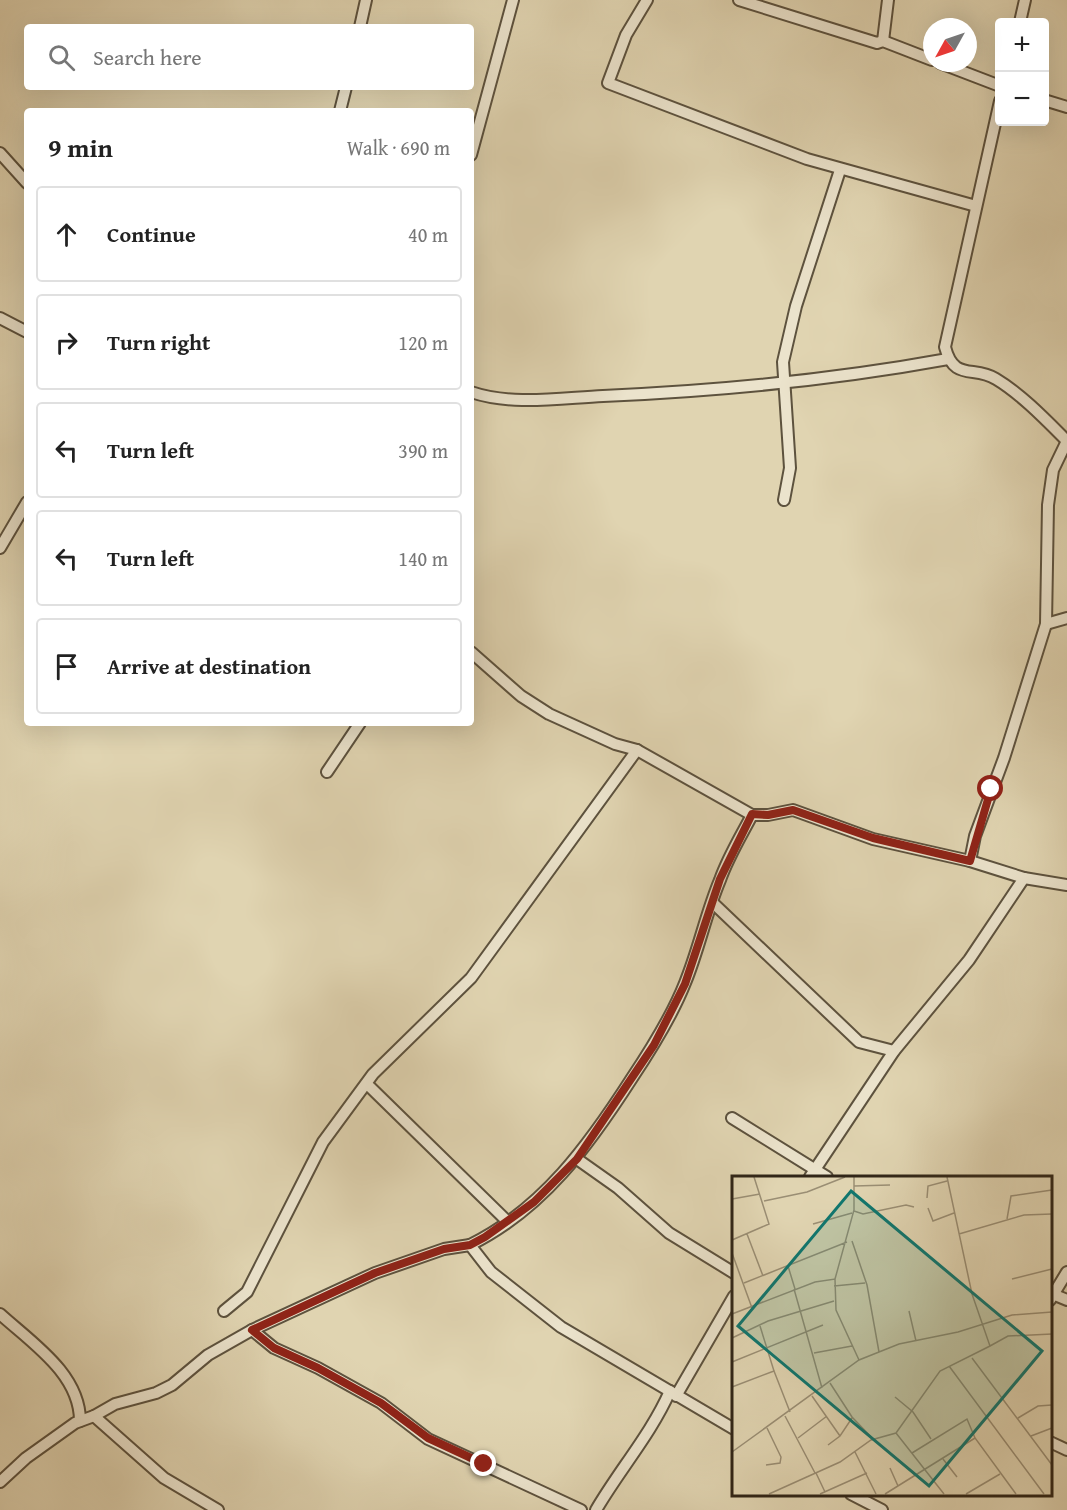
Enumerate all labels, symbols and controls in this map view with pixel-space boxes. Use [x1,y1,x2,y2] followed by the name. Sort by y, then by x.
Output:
[923,18,977,72] north arrow
[995,18,1049,126] map controls
[995,18,1049,72] button: +
[24,24,474,90] search box
[45,41,78,74] icon: search
[93,41,202,73] text: Search here
[995,72,1049,126] button: −
[48,128,113,167] text: 9 min
[347,133,450,162] text: Walk · 690 m
[50,218,83,251] icon: ahead
[107,218,196,250] text: Continue
[408,220,448,249] text: 40 m
[50,326,83,359] icon: right
[107,326,210,358] text: Turn right
[398,328,448,357] text: 120 m
[50,434,83,467] icon: left
[107,434,194,466] text: Turn left
[398,436,448,465] text: 390 m
[50,542,83,575] icon: left
[107,542,194,574] text: Turn left
[398,544,448,573] text: 140 m
[50,650,83,683] icon: arrive
[107,650,311,682] text: Arrive at destination
[977,775,1003,801] route start
[732,1176,1052,1495] inset map
[470,1450,496,1476] route end

